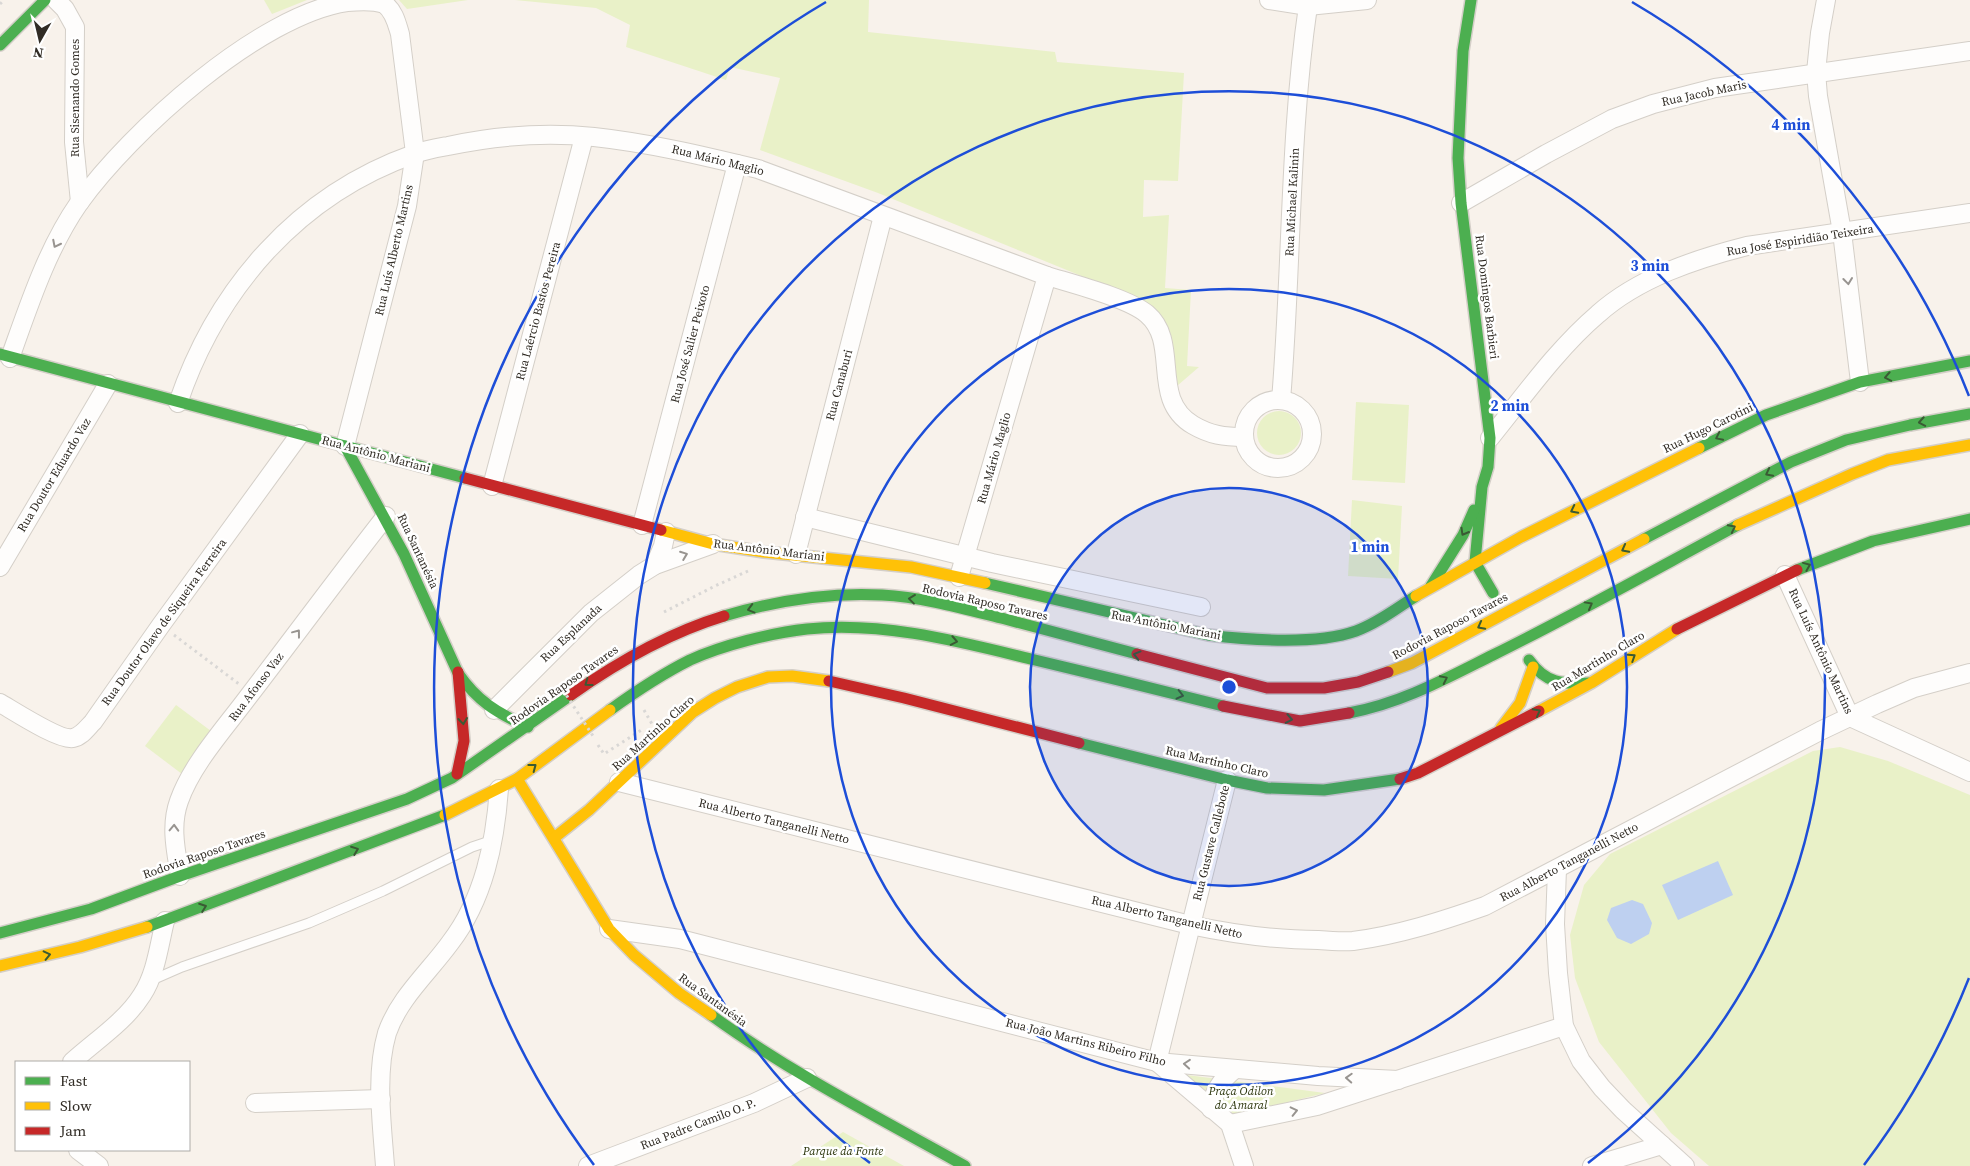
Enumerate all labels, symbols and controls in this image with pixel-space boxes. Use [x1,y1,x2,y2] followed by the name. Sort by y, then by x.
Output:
[15,15,65,65] north arrow
[67,39,83,157] street label: Rua Sisenando Gomes
[32,42,45,63] text: N
[1660,76,1748,110] street label: Rua Jacob Maris
[1772,114,1810,135] text: 4 min
[670,141,766,179] street label: Rua Mário Maglio
[1281,147,1303,257] street label: Rua Michael Kalinin
[371,183,417,317] street label: Rua Luís Alberto Martins
[1725,220,1876,260] street label: Rua José Espiridião Teixeira
[1471,234,1503,360] street label: Rua Domingos Barbieri
[52,239,62,248] one-way arrow
[512,239,564,382] street label: Rua Laércio Bastos Pereira
[1631,255,1669,276] text: 3 min
[1842,277,1853,285] one-way arrow
[667,283,714,405] street label: Rua José Salier Peixoto
[822,347,856,422] street label: Rua Canaburi
[1883,371,1892,382] one-way arrow
[1491,395,1529,416] text: 2 min
[1660,399,1756,457] street label: Rua Hugo Carotini
[973,410,1015,506] street label: Rua Mário Maglio
[14,415,95,535] street label: Rua Doutor Eduardo Vaz
[1918,417,1926,427] one-way arrow
[1715,431,1724,442] one-way arrow
[320,432,432,476] street label: Rua Antônio Mariani
[1765,467,1774,477] one-way arrow
[1570,504,1579,514] one-way arrow
[394,511,443,592] street label: Rua Santanésia
[1727,524,1736,534] one-way arrow
[1460,527,1470,536] one-way arrow
[98,535,231,709] street label: Rua Doutor Olavo de Siqueira Ferreira
[713,535,826,565] street label: Rua Antônio Mariani
[1351,536,1389,557] text: 1 min
[1621,543,1630,553] one-way arrow
[680,551,688,561] one-way arrow
[1802,562,1811,573] one-way arrow
[921,580,1049,624] street label: Rodovia Raposo Tavares
[1785,586,1857,716] street label: Rua Luís Antônio Martins
[1389,589,1511,663] street label: Rodovia Raposo Tavares
[908,594,916,605] one-way arrow
[537,600,606,666] street label: Rua Esplanada
[1583,601,1592,611] one-way arrow
[746,603,755,614] one-way arrow
[1110,606,1223,644] street label: Rua Antônio Mariani
[1478,619,1487,629] one-way arrow
[1549,627,1648,695] street label: Rua Martinho Claro
[291,630,299,639] one-way arrow
[949,635,958,645] one-way arrow
[507,642,621,728] street label: Rodovia Raposo Tavares
[225,649,288,725] street label: Rua Afonso Vaz
[1133,650,1142,661] one-way arrow
[1627,654,1636,663] one-way arrow
[1439,675,1448,685] one-way arrow
[585,677,594,687] one-way arrow
[1220,678,1238,696] centre of rings
[1175,689,1184,700] one-way arrow
[608,691,698,774] street label: Rua Martinho Claro
[1532,708,1541,718] one-way arrow
[1285,714,1294,724] one-way arrow
[457,717,468,725] one-way arrow
[1164,742,1271,782] street label: Rua Martinho Claro
[527,764,537,773] one-way arrow
[1189,783,1233,903] street label: Rua Gustave Callebote
[697,795,851,848] street label: Rua Alberto Tanganelli Netto
[1497,818,1641,905] street label: Rua Alberto Tanganelli Netto
[169,823,180,831] one-way arrow
[141,825,267,883] street label: Rodovia Raposo Tavares
[350,846,359,856] one-way arrow
[1090,892,1245,942] street label: Rua Alberto Tanganelli Netto
[198,903,206,913] one-way arrow
[43,950,52,961] one-way arrow
[675,970,751,1031] street label: Rua Santanésia
[1004,1014,1168,1070] street label: Rua João Martins Ribeiro Filho
[1183,1059,1191,1070] one-way arrow
[15,1061,190,1151] legend
[60,1070,87,1091] text: Fast
[1345,1072,1353,1083] one-way arrow
[1207,1083,1274,1113] park label: Praça Odilon do Amaral
[60,1095,92,1116] text: Slow
[638,1095,758,1153] street label: Rua Padre Camilo O. P.
[1290,1106,1299,1117] one-way arrow
[59,1120,87,1141] text: Jam
[802,1143,883,1159] park label: Parque da Fonte

